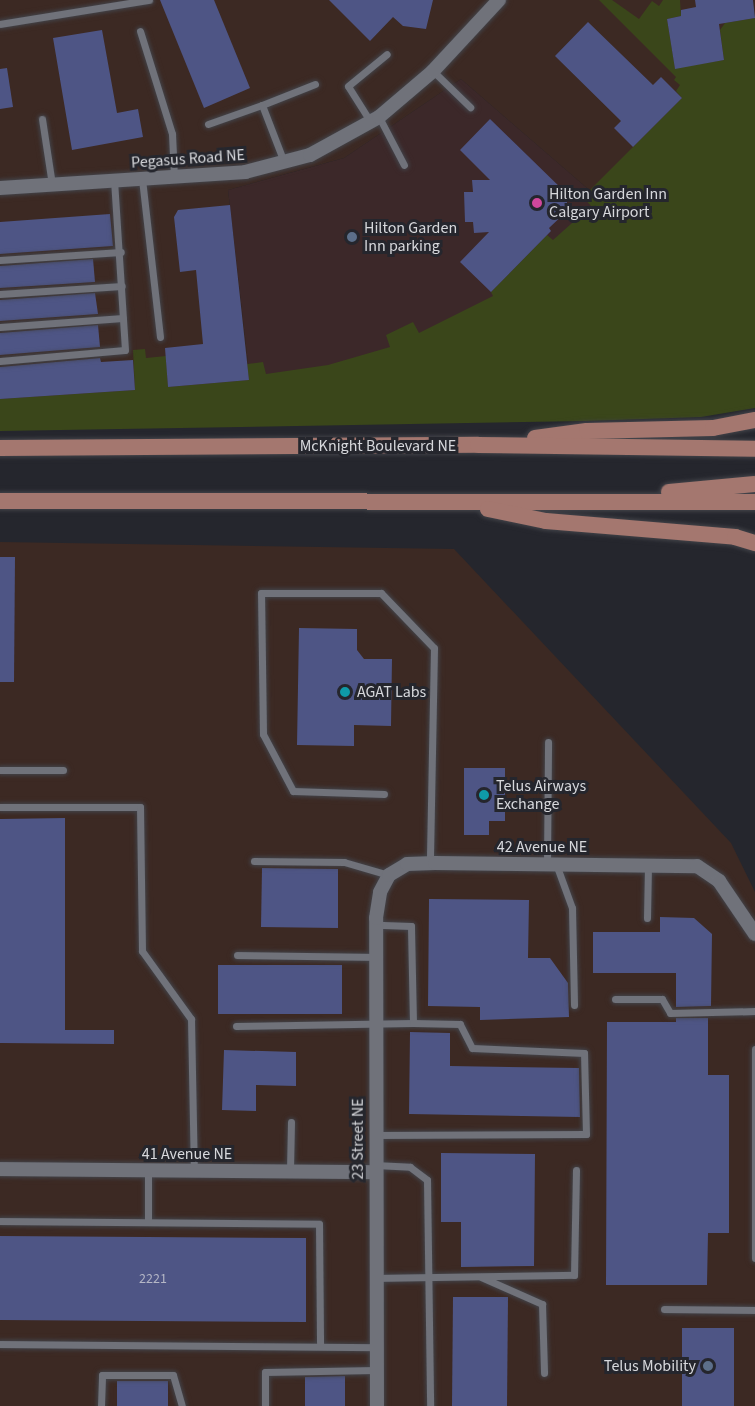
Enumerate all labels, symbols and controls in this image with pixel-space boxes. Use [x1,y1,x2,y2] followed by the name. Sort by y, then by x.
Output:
[130,145,246,173] street label: Pegasus Road NE
[549,184,667,222] place label: Hilton Garden Inn Calgary Airport
[530,196,544,210] marker: Hilton Garden Inn Calgary Airport
[364,218,457,256] place label: Hilton Garden Inn parking
[345,230,359,244] marker: Hilton Garden Inn parking
[300,436,456,456] street label: McKnight Boulevard NE
[357,682,426,702] place label: AGAT Labs
[338,685,352,699] marker: AGAT Labs
[496,776,586,814] place label: Telus Airways Exchange
[477,788,491,802] marker: Telus Airways Exchange
[497,837,587,857] street label: 42 Avenue NE
[348,1098,368,1180] street label: 23 Street NE
[142,1144,232,1164] street label: 41 Avenue NE
[139,1271,167,1287] house number: 2221
[604,1356,696,1376] place label: Telus Mobility
[701,1359,715,1373] marker: Telus Mobility

